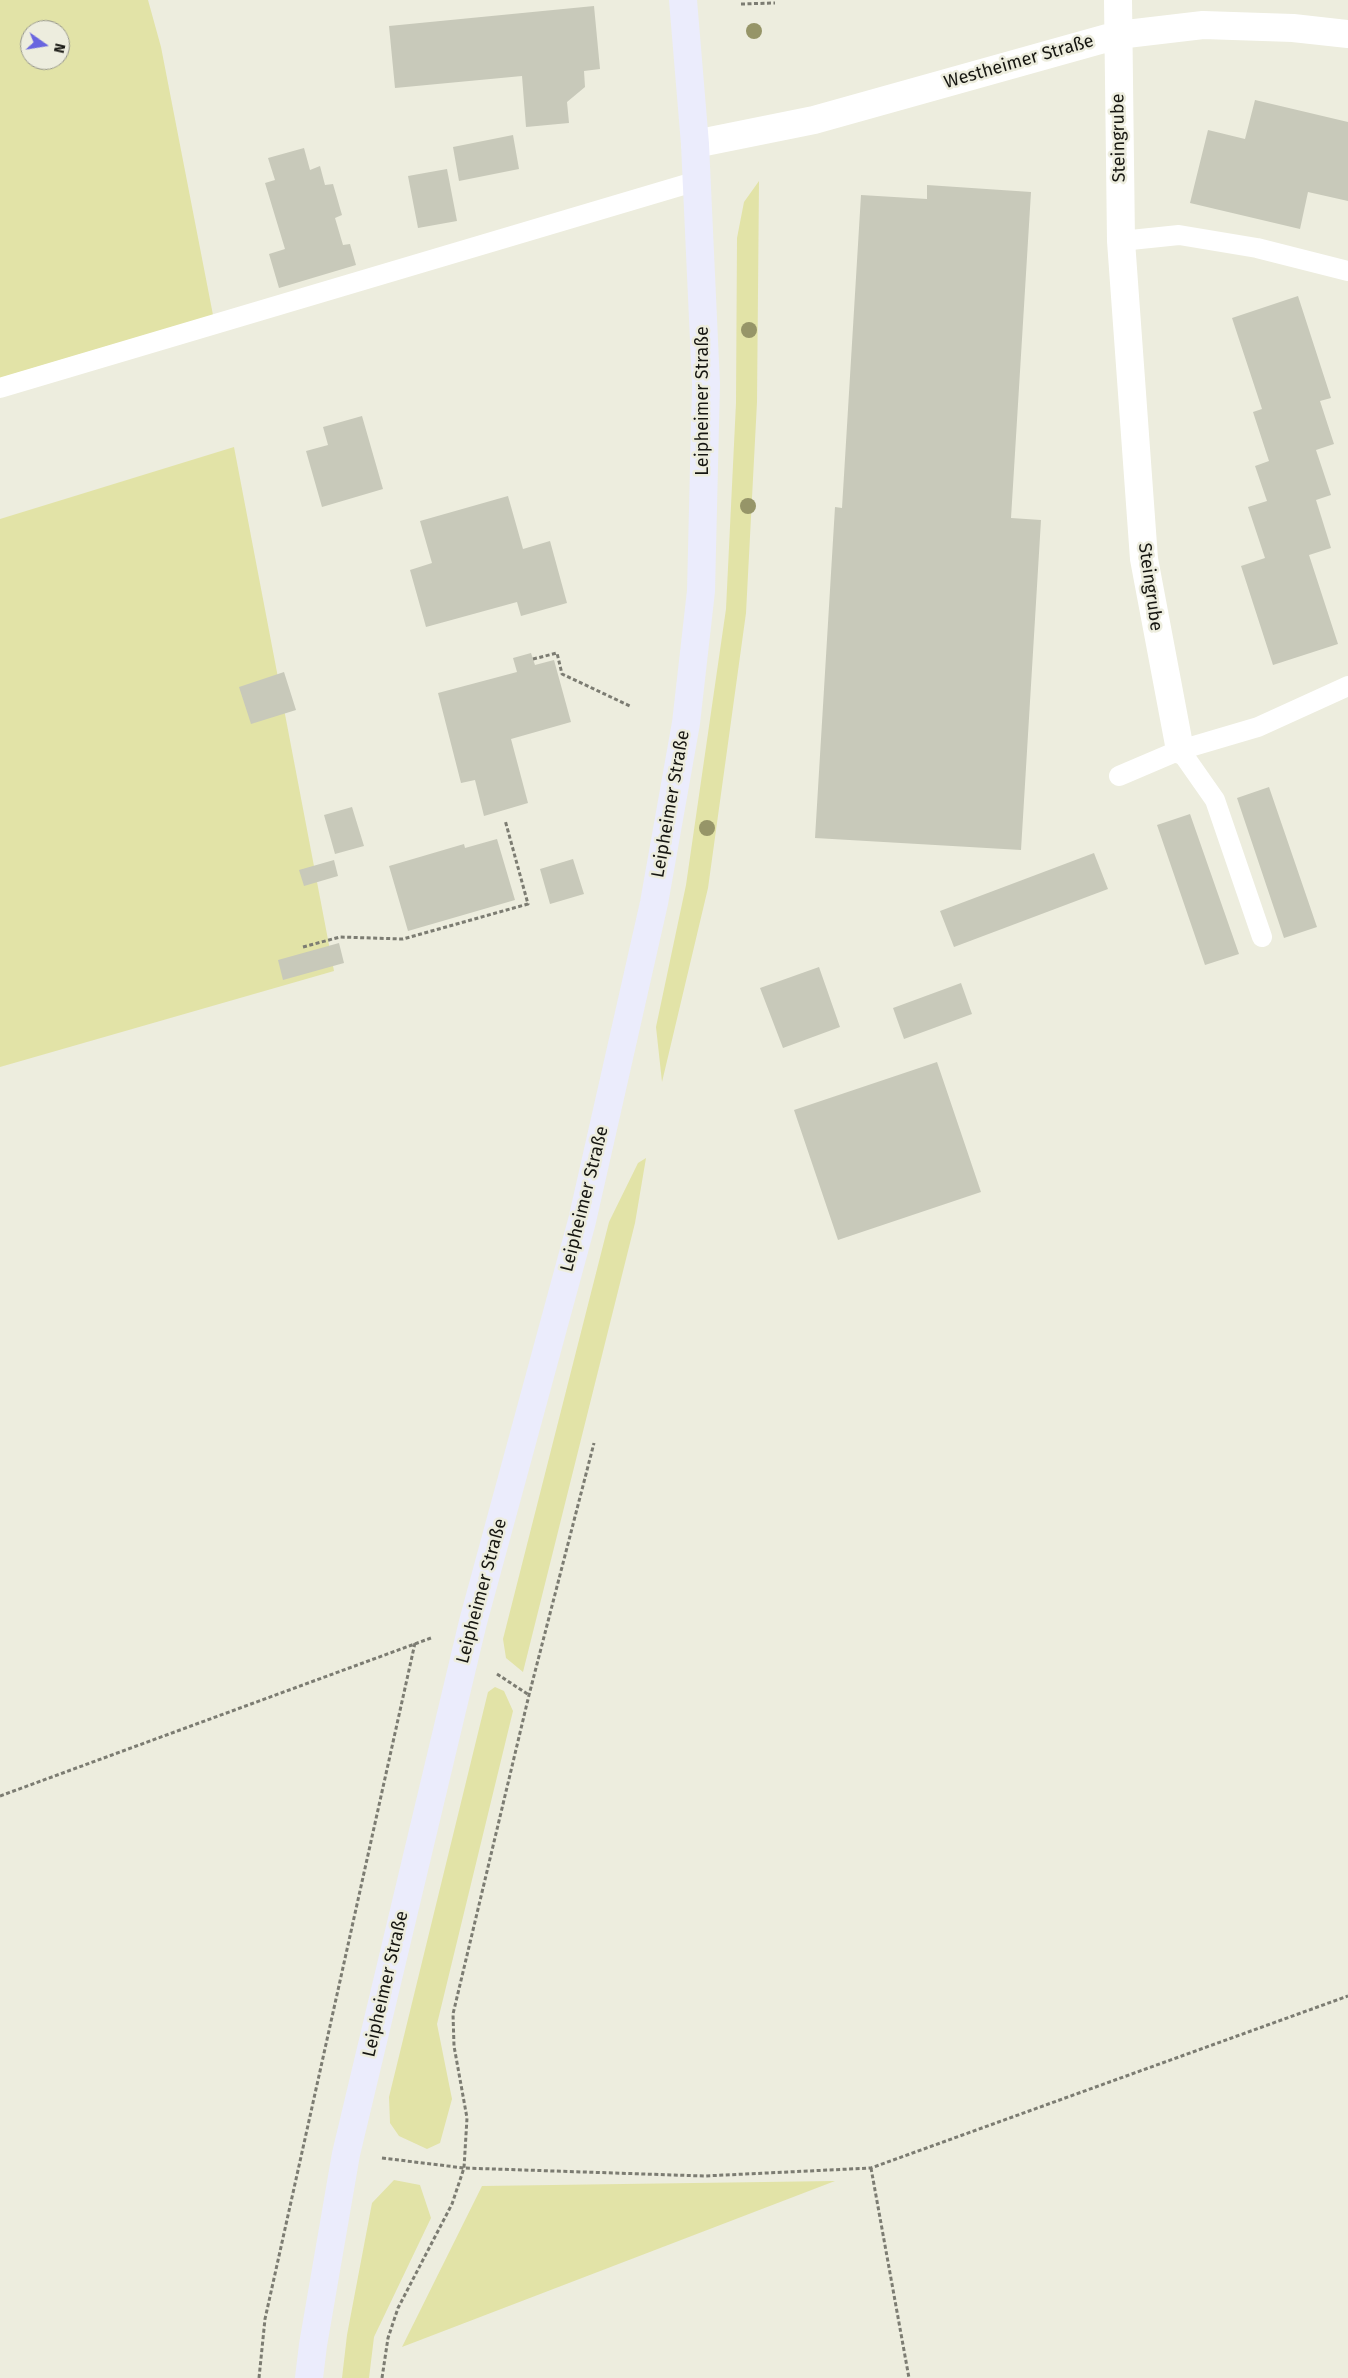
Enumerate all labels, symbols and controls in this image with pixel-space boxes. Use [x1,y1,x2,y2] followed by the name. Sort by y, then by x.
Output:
[20,20,70,70] north arrow
[942,30,1096,94] street label: Westheimer Straße
[50,42,68,55] text: N
[1107,93,1131,183] street label: Steingrube
[692,326,714,476] street label: Leipheimer Straße
[1133,542,1167,632] street label: Steingrube
[647,729,695,879] street label: Leipheimer Straße
[556,1124,614,1274] street label: Leipheimer Straße
[452,1516,512,1666] street label: Leipheimer Straße
[359,1909,413,2059] street label: Leipheimer Straße

